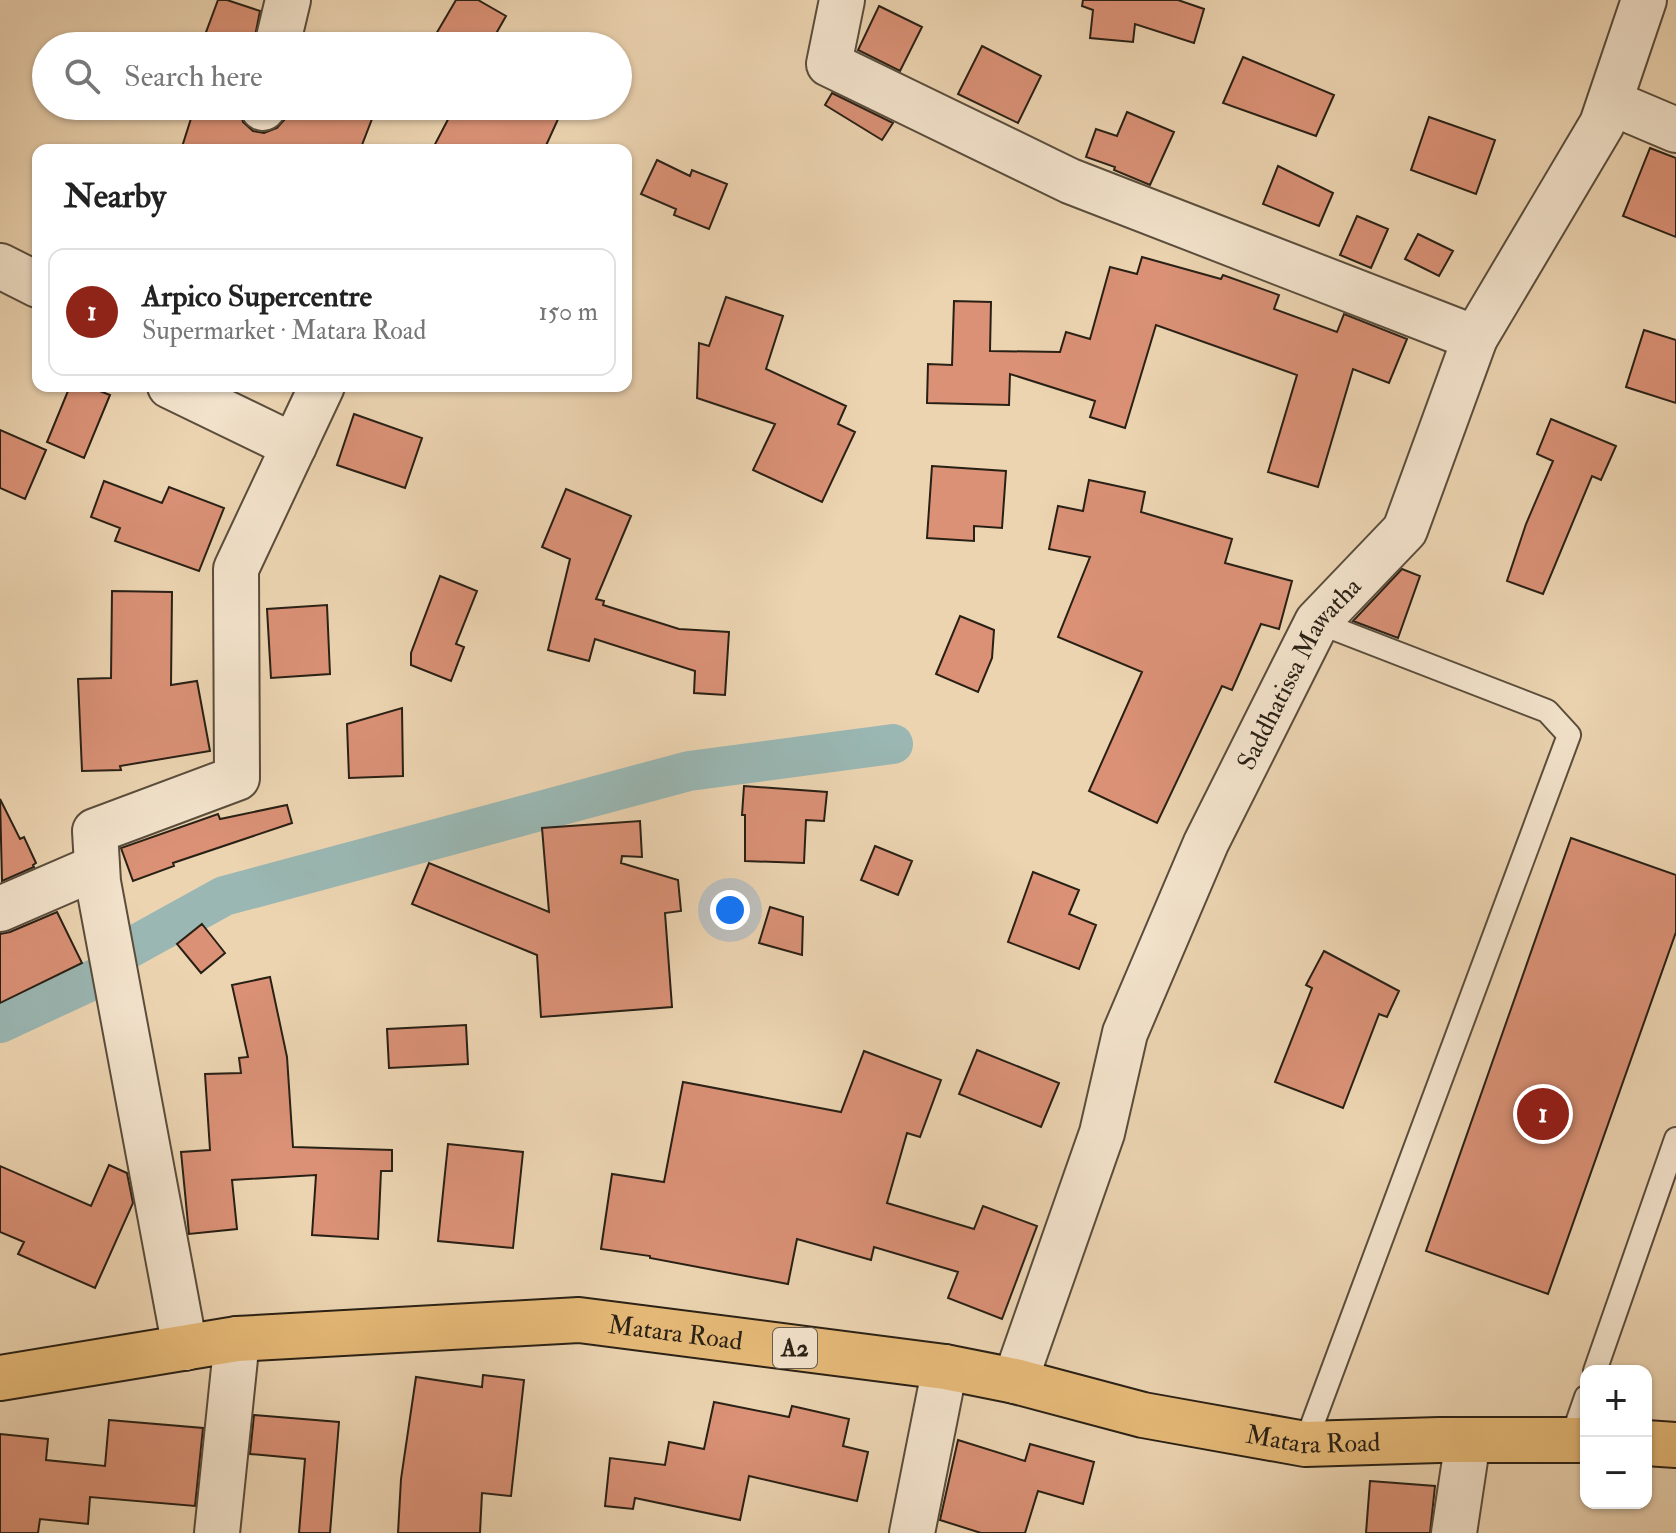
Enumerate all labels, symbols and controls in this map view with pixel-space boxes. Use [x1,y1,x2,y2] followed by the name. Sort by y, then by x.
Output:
[32,32,632,120] search box
[60,54,104,98] icon: search
[124,58,263,95] text: Search here
[64,175,166,218] text: Nearby
[142,278,372,315] text: Arpico Supercentre
[87,296,97,328] text: 1
[539,296,598,328] text: 150 m
[142,315,426,347] text: Supermarket · Matara Road
[1230,571,1368,775] street label: Saddhatissa Mawatha
[710,890,750,930] your location
[1517,1084,1569,1144] pin: 1
[606,1309,745,1358] street label: Matara Road
[773,1328,817,1368] road number: A2
[1580,1365,1652,1509] map controls
[1580,1365,1652,1437] button: +
[1243,1419,1381,1461] street label: Matara Road
[1580,1437,1652,1509] button: −

